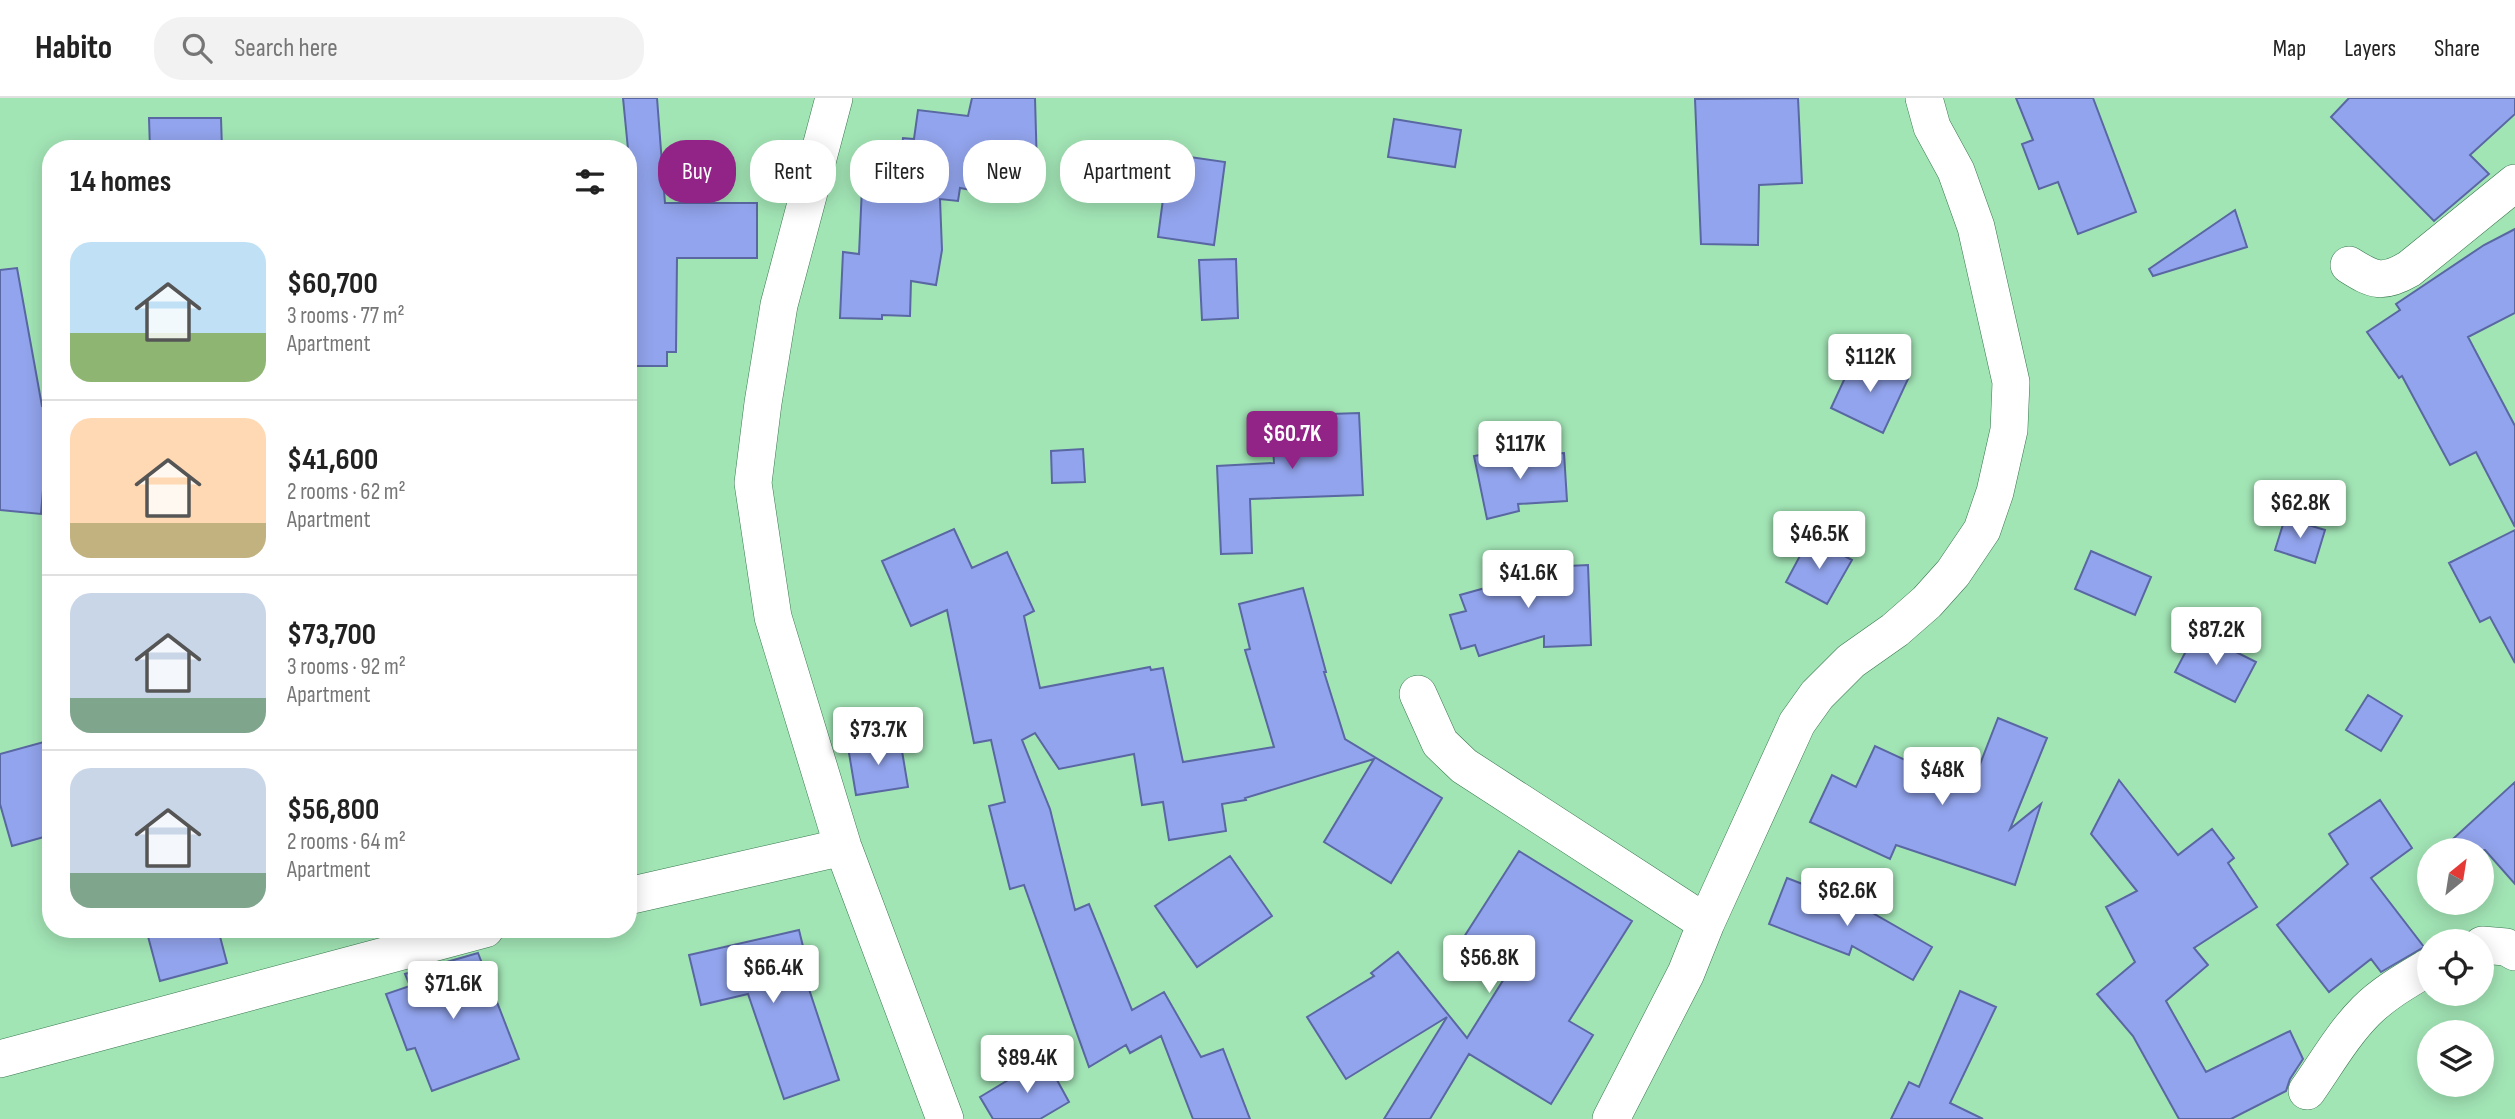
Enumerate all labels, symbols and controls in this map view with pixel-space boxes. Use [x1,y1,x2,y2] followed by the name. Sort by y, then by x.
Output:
[154,17,644,80] search box
[35,28,112,68] text: Habito
[178,29,216,67] icon: search
[234,33,338,64] text: Search here
[2273,34,2306,63] text: Map
[2344,34,2396,63] text: Layers
[2434,34,2480,63] text: Share
[658,140,736,203] chip: Buy
[750,140,836,203] chip: Rent
[850,140,949,203] chip: Filters
[963,140,1046,203] chip: New
[1060,140,1195,203] chip: Apartment
[571,163,609,201] icon: filters
[70,164,171,200] text: 14 homes
[287,266,378,302] text: $60,700
[126,270,210,354] icon: home
[287,302,405,330] text: 3 rooms · 77 m²
[287,330,371,358] text: Apartment
[1821,334,1919,394] pin: $112K
[1844,343,1896,371] text: $112K
[1235,412,1349,471] pin: $60.7K
[1263,420,1321,448] text: $60.7K
[1471,422,1569,481] pin: $117K
[1494,430,1546,458] text: $117K
[287,442,378,478] text: $41,600
[126,446,210,530] icon: home
[287,478,406,506] text: 2 rooms · 62 m²
[2243,480,2357,540] pin: $62.8K
[2270,489,2330,517] text: $62.8K
[287,506,371,534] text: Apartment
[1762,512,1876,571] pin: $46.5K
[1789,520,1849,548] text: $46.5K
[1471,550,1585,610] pin: $41.6K
[1498,559,1558,587] text: $41.6K
[2159,608,2273,667] pin: $87.2K
[2187,616,2245,644] text: $87.2K
[287,617,376,653] text: $73,700
[126,621,210,705] icon: home
[287,653,406,681] text: 3 rooms · 92 m²
[287,681,371,709] text: Apartment
[821,708,935,767] pin: $73.7K
[849,716,907,744] text: $73.7K
[1901,748,1983,807] pin: $48K
[1920,756,1964,784] text: $48K
[287,792,379,828] text: $56,800
[126,796,210,880] icon: home
[287,828,406,856] text: 2 rooms · 64 m²
[2417,838,2494,915] north arrow
[2417,838,2494,1097] map controls
[287,856,371,884] text: Apartment
[1790,868,1904,928] pin: $62.6K
[1817,877,1877,905] text: $62.6K
[2417,929,2494,1006] button: locate
[1432,936,1546,995] pin: $56.8K
[1459,944,1519,972] text: $56.8K
[716,946,830,1005] pin: $66.4K
[743,954,803,982] text: $66.4K
[396,962,510,1021] pin: $71.6K
[424,970,482,998] text: $71.6K
[2417,1020,2494,1097] button: layers
[970,1035,1084,1095] pin: $89.4K
[997,1044,1057,1072] text: $89.4K

